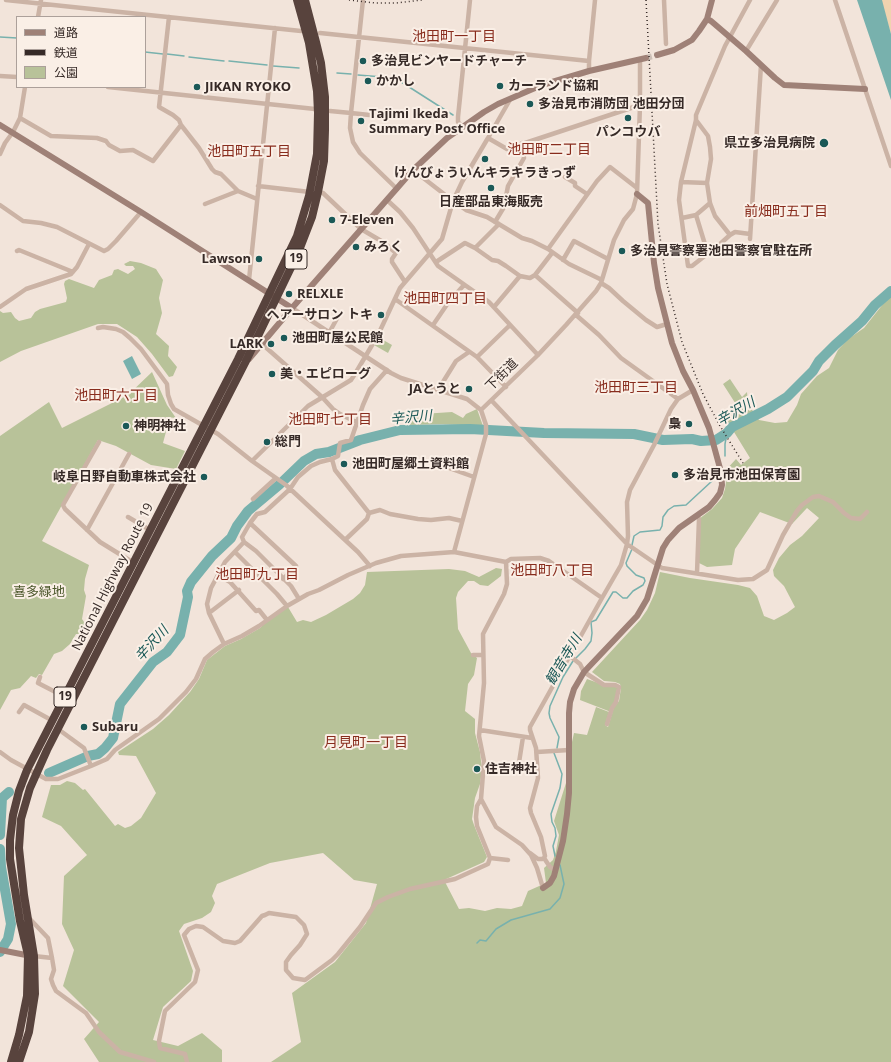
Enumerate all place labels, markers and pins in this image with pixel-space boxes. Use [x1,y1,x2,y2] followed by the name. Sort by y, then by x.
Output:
[371,53,527,69] place label: 多治見ビンヤードチャーチ
[358,56,368,66] marker: 多治見ビンヤードチャーチ
[376,73,415,89] place label: かかし
[363,76,373,86] marker: かかし
[508,78,599,94] place label: カーランド協和
[205,79,291,95] place label: JIKAN RYOKO
[495,81,505,91] marker: カーランド協和
[192,82,202,92] marker: JIKAN RYOKO
[538,96,684,112] place label: 多治見市消防団 池田分団
[525,99,535,109] marker: 多治見市消防団 池田分団
[369,106,505,137] place label: Tajimi Ikeda Summary Post Office
[623,113,633,123] marker: パンコウバ
[356,116,366,126] marker: Tajimi Ikeda Summary Post Office
[596,124,660,140] place label: パンコウバ
[724,135,815,151] place label: 県立多治見病院
[818,137,830,149] marker: 県立多治見病院
[480,154,490,164] marker: けんびょういんキラキラきっず
[394,165,576,181] place label: けんびょういんキラキラきっず
[486,183,496,193] marker: 日産部品東海販売
[439,194,543,210] place label: 日産部品東海販売
[340,212,394,228] place label: 7-Eleven
[327,215,337,225] marker: 7-Eleven
[364,239,403,255] place label: みろく
[351,242,361,252] marker: みろく
[630,243,812,259] place label: 多治見警察署池田警察官駐在所
[617,246,627,256] marker: 多治見警察署池田警察官駐在所
[202,251,251,267] place label: Lawson
[254,254,264,264] marker: Lawson
[297,286,344,302] place label: RELXLE
[284,289,294,299] marker: RELXLE
[266,307,373,323] place label: ヘアーサロン トキ
[376,310,386,320] marker: ヘアーサロン トキ
[292,330,383,346] place label: 池田町屋公民館
[279,333,289,343] marker: 池田町屋公民館
[229,336,263,352] place label: LARK
[266,339,276,349] marker: LARK
[280,366,371,382] place label: 美・エピローグ
[267,369,277,379] marker: 美・エピローグ
[409,381,461,397] place label: JAとうと
[464,384,474,394] marker: JAとうと
[668,416,681,432] place label: 梟
[134,418,186,434] place label: 神明神社
[684,419,694,429] marker: 梟
[121,421,131,431] marker: 神明神社
[275,434,301,450] place label: 総門
[262,437,272,447] marker: 総門
[352,456,469,472] place label: 池田町屋郷土資料館
[339,459,349,469] marker: 池田町屋郷土資料館
[683,467,800,483] place label: 多治見市池田保育園
[53,469,196,485] place label: 岐阜日野自動車株式会社
[670,470,680,480] marker: 多治見市池田保育園
[199,472,209,482] marker: 岐阜日野自動車株式会社
[92,719,138,735] place label: Subaru
[79,722,89,732] marker: Subaru
[485,761,537,777] place label: 住吉神社
[472,764,482,774] marker: 住吉神社

